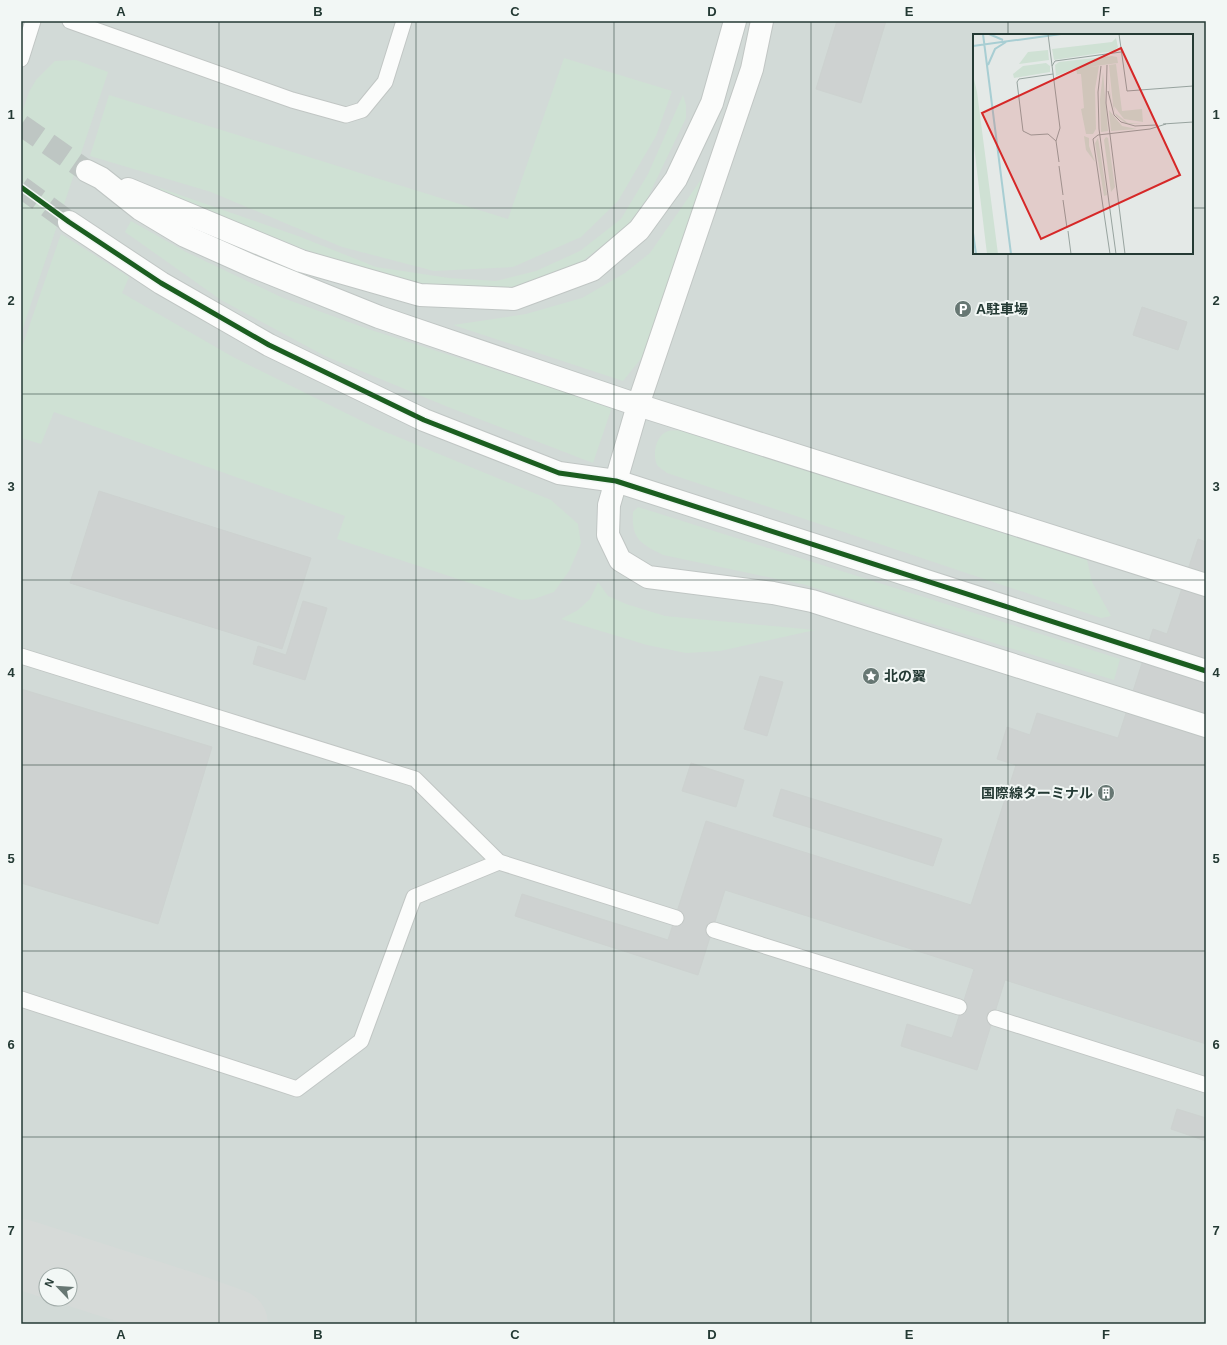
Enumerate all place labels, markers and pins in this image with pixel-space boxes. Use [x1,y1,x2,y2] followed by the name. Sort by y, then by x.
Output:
[953,299,973,319] parking icon: A駐車場
[976,301,1028,317] place label: A駐車場
[861,666,881,686] place icon: 北の翼
[884,668,926,684] place label: 北の翼
[1096,783,1116,803] building icon: 国際線ターミナル
[981,785,1093,801] place label: 国際線ターミナル

